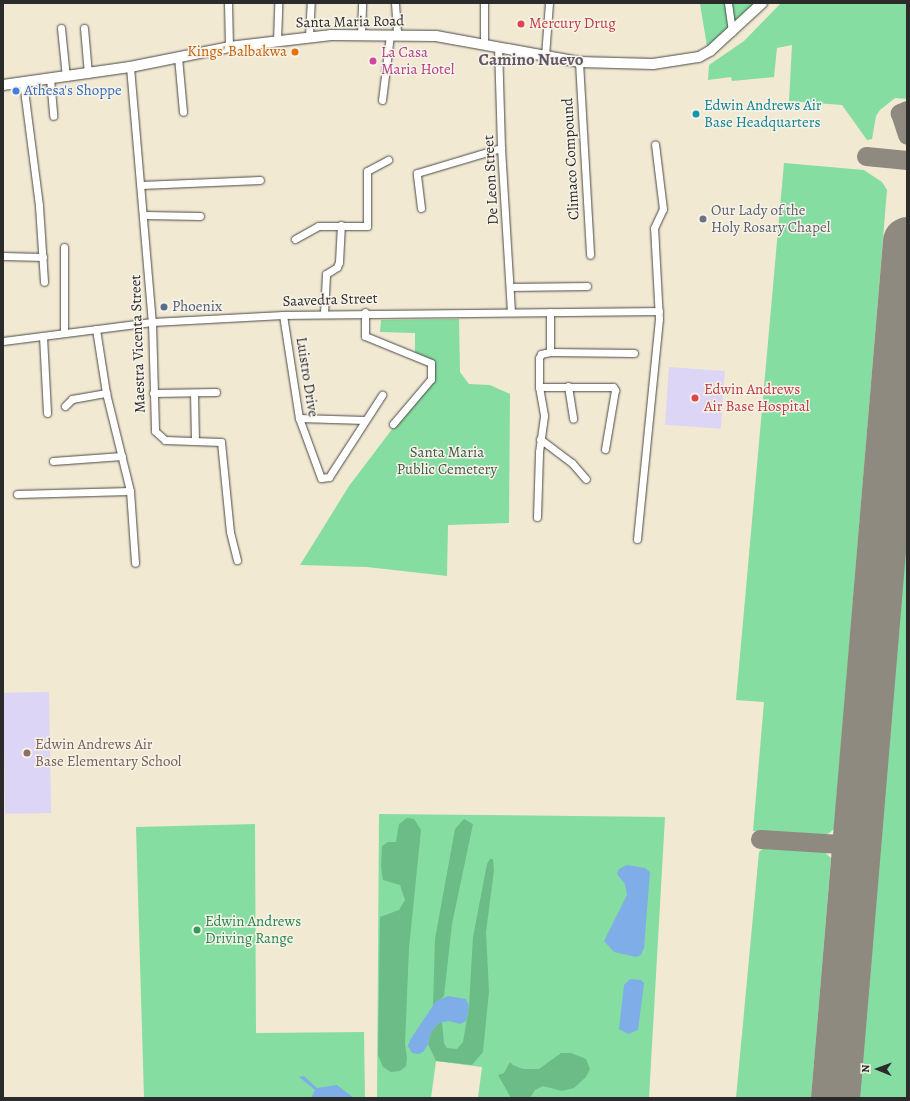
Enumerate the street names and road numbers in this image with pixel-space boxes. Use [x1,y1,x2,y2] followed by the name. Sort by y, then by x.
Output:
[296,12,404,32] street label: Santa Maria Road
[559,98,583,220] street label: Climaco Compound
[480,135,502,225] street label: De Leon Street
[127,275,149,413] street label: Maestra Vicenta Street
[282,289,378,311] street label: Saavedra Street
[292,336,322,418] street label: Luistro Drive

